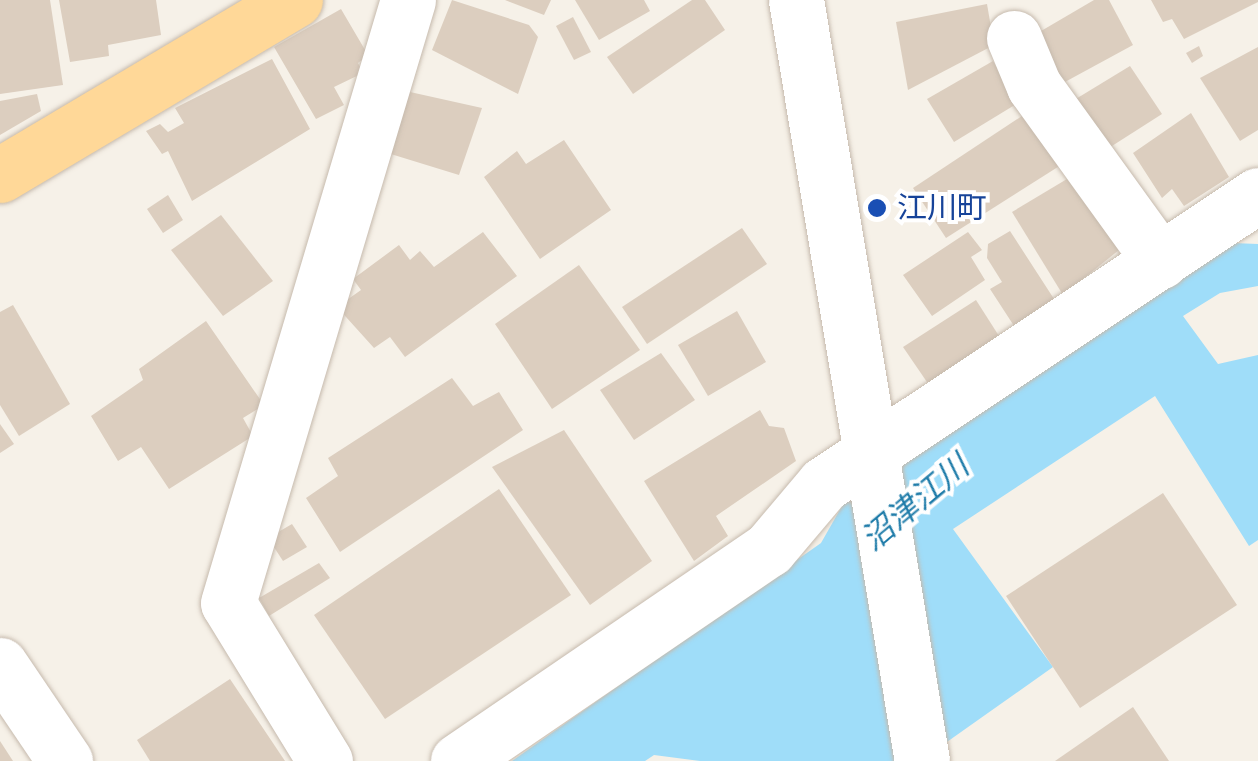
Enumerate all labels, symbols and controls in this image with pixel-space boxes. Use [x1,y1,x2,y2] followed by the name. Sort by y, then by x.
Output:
[897,190,987,226] place label: 江川町
[866,197,888,219] marker: 江川町
[854,447,976,559] water label: 沼津江川

